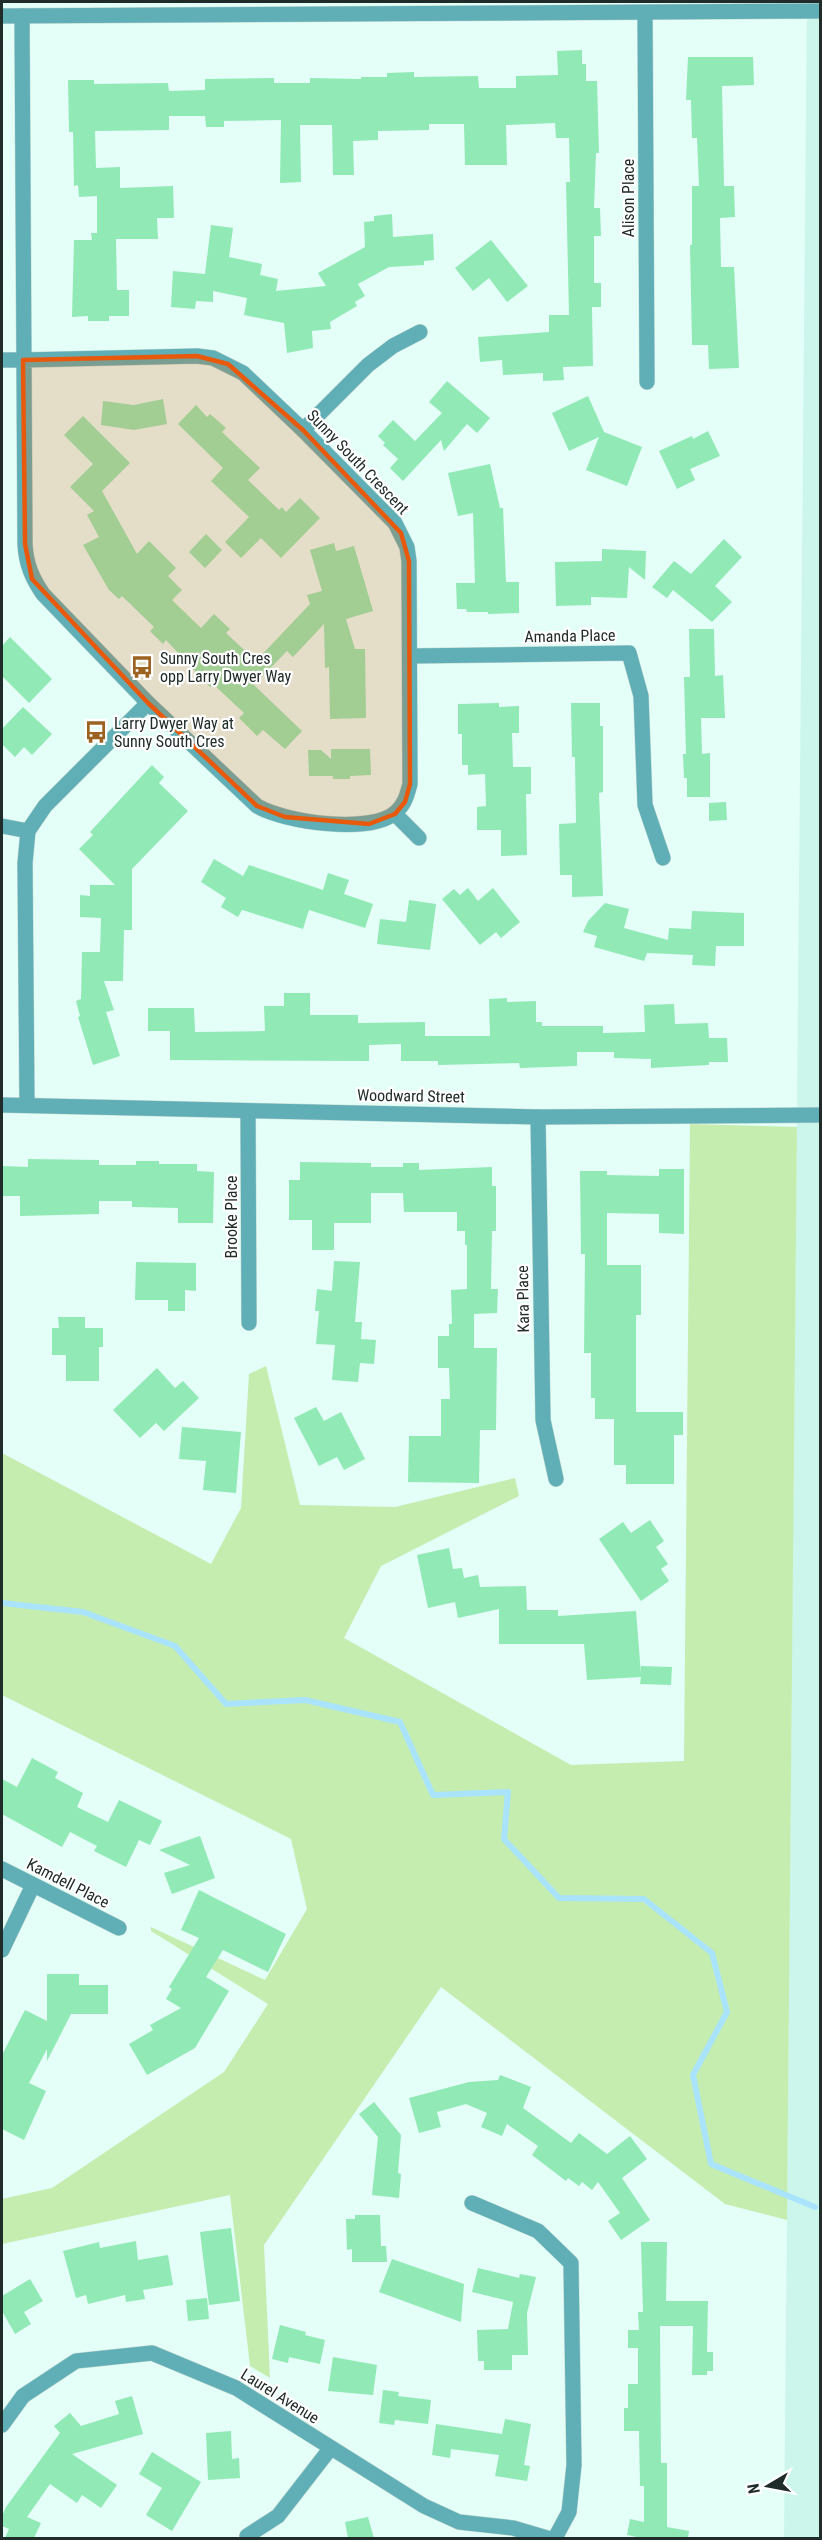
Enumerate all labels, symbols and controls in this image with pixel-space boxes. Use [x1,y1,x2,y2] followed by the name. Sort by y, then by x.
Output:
[619,159,638,237] street label: Alison Place
[303,406,413,518] street label: Sunny South Crescent
[524,626,616,646] street label: Amanda Place
[160,649,292,686] place label: Sunny South Cres opp Larry Dwyer Way
[129,654,155,680] bus stop icon: Sunny South Cres opp Larry Dwyer Way
[114,714,234,751] place label: Larry Dwyer Way at Sunny South Cres
[83,719,109,745] bus stop icon: Larry Dwyer Way at Sunny South Cres
[357,1086,465,1106] street label: Woodward Street
[222,1176,241,1258] street label: Brooke Place
[513,1265,533,1333] street label: Kara Place
[24,1854,112,1912] street label: Kamdell Place
[237,2364,323,2428] street label: Laurel Avenue
[738,2456,798,2516] north arrow
[744,2482,764,2495] text: N

